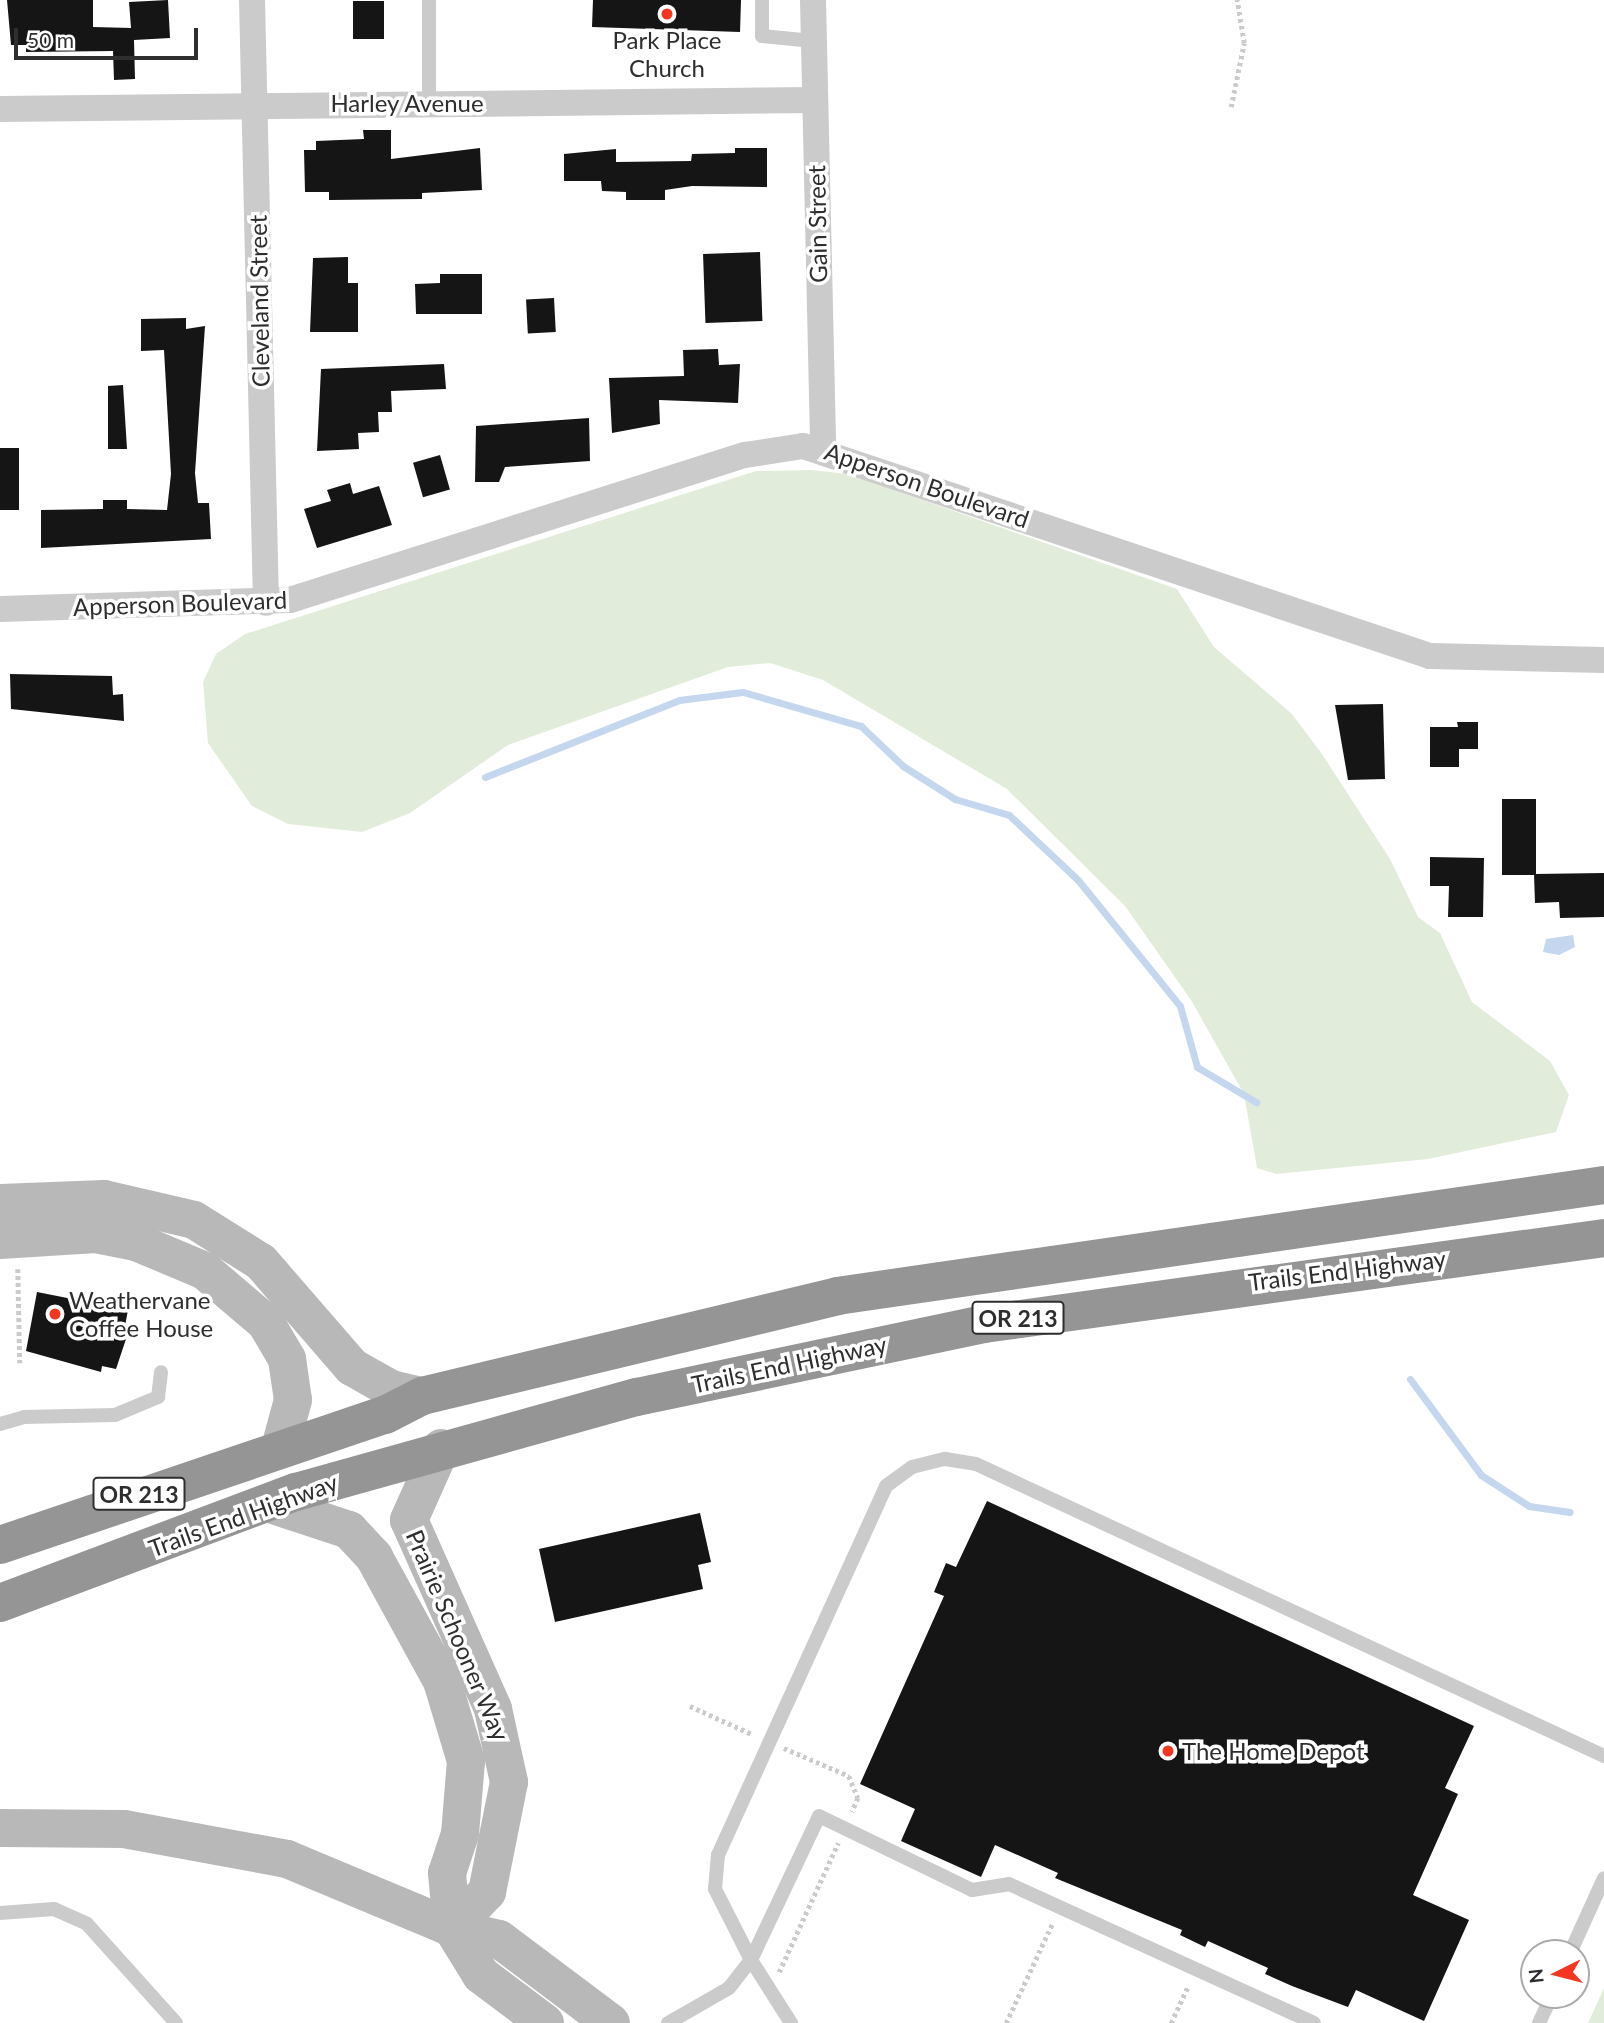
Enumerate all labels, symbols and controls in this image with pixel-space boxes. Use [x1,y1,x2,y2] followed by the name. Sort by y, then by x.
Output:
[659,6,675,22] marker: Park Place Church
[18,14,201,58] scale bar
[613,26,721,82] place label: Park Place Church
[27,27,74,52] text: 50 m
[330,89,484,117] street label: Harley Avenue
[802,165,832,283] street label: Gain Street
[243,214,275,388] street label: Cleveland Street
[821,437,1033,533] street label: Apperson Boulevard
[72,585,288,621] street label: Apperson Boulevard
[1247,1244,1447,1296] street label: Trails End Highway
[69,1286,213,1342] place label: Weathervane Coffee House
[971,1298,1065,1338] road number: OR 213
[47,1306,63,1322] marker: Weathervane Coffee House
[689,1329,889,1399] street label: Trails End Highway
[145,1467,341,1563] street label: Trails End Highway
[92,1474,186,1513] road number: OR 213
[400,1525,516,1745] street label: Prairie Schooner Way
[1182,1737,1364,1765] place label: The Home Depot
[1160,1743,1176,1759] marker: The Home Depot
[1520,1939,1590,2009] north arrow
[1523,1968,1548,1985] text: N

